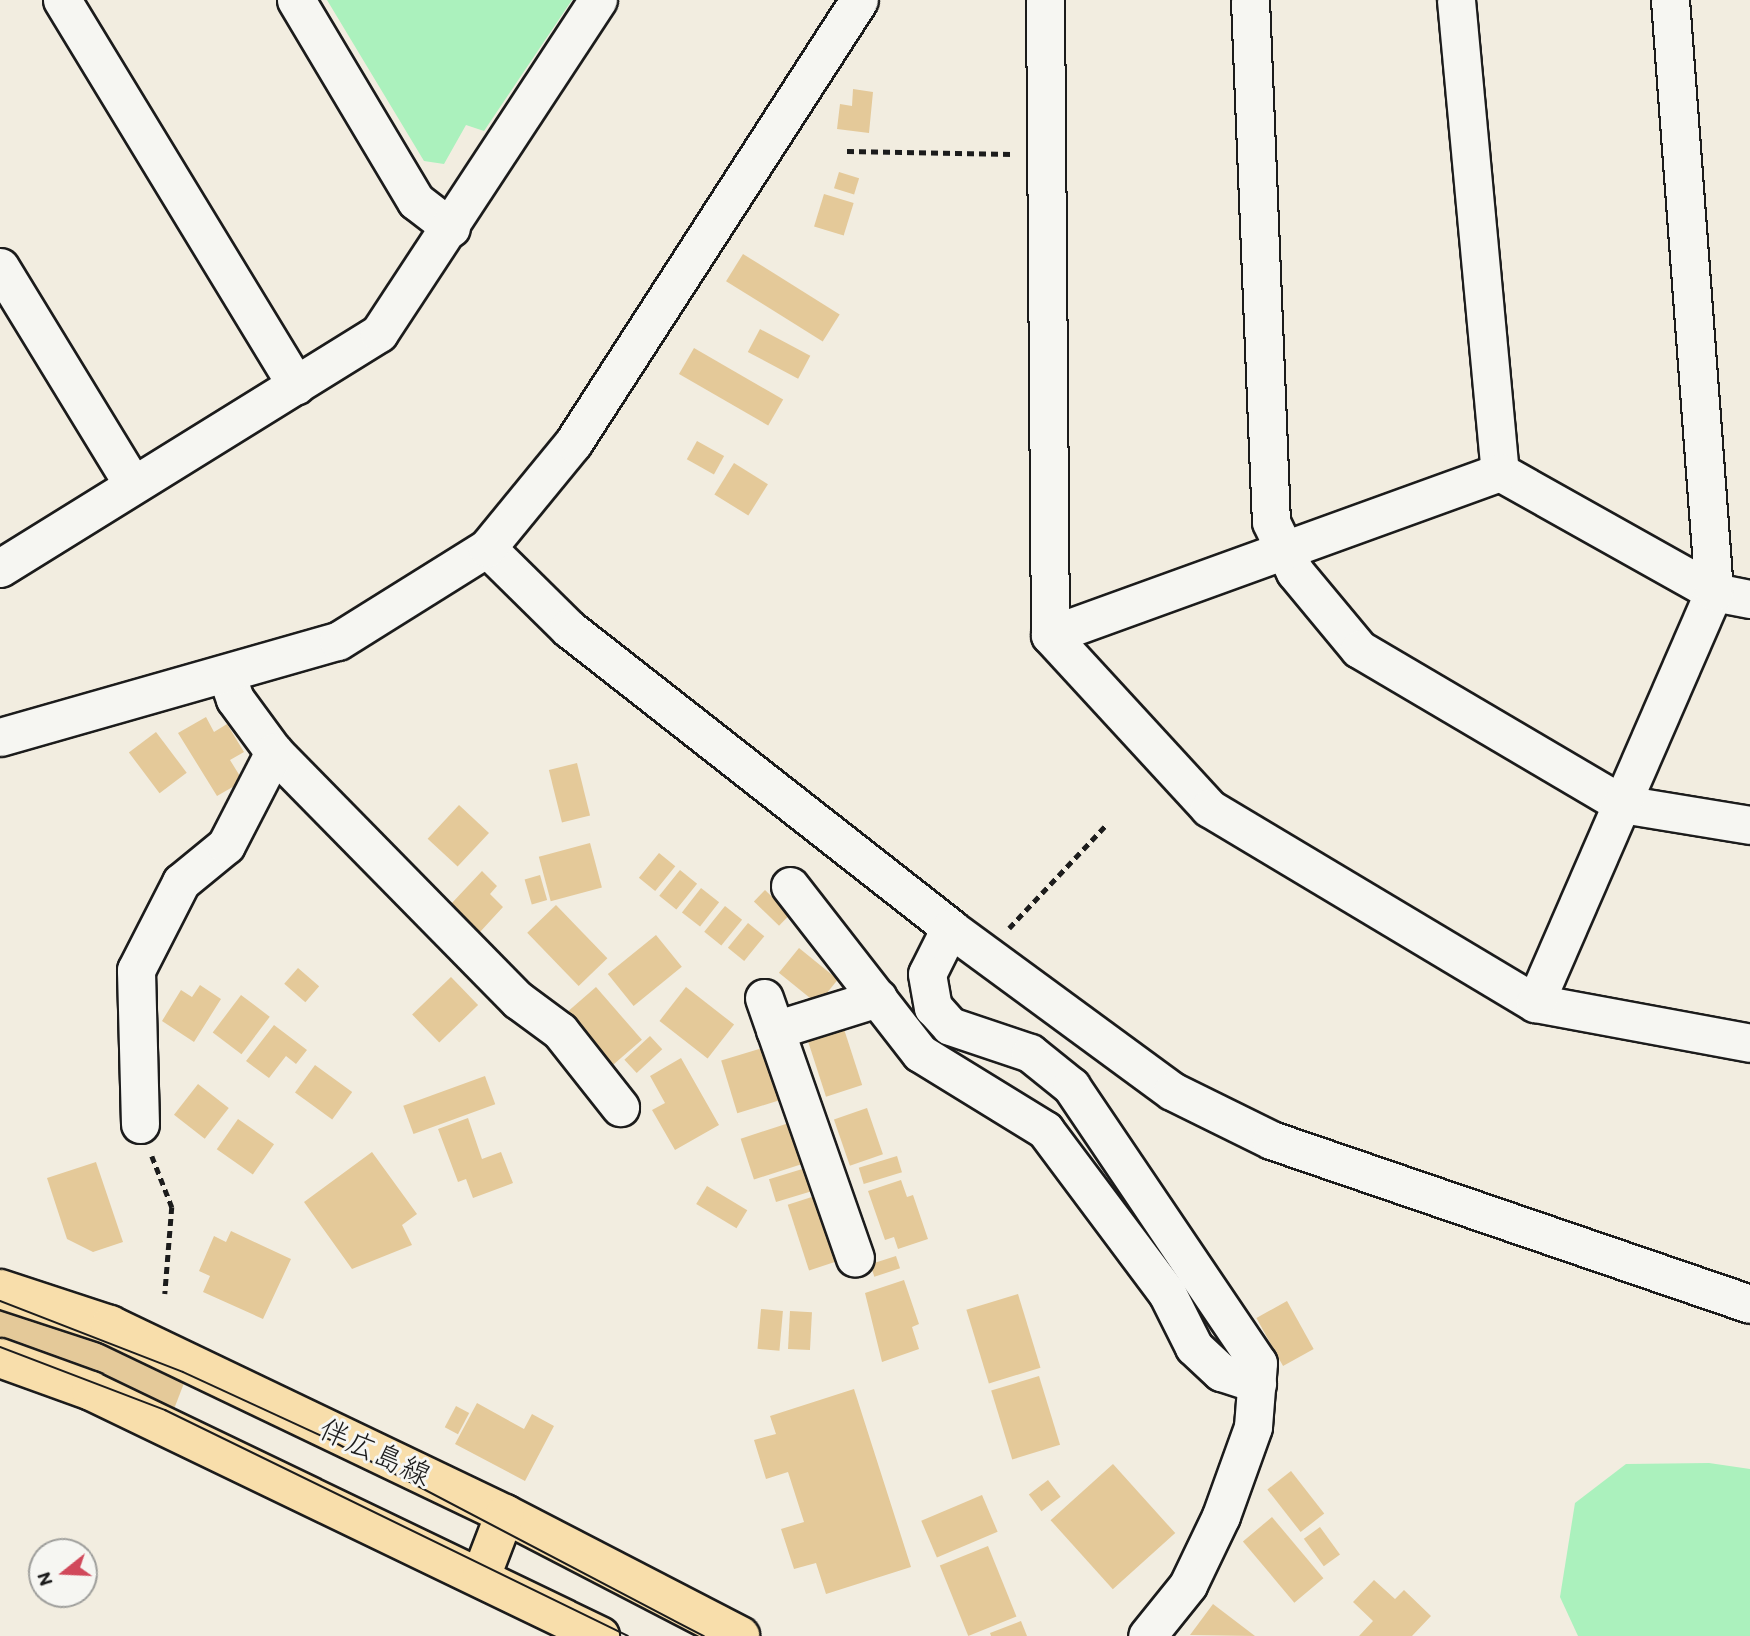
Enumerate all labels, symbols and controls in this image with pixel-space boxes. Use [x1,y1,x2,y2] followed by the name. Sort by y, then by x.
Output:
[313,1410,437,1494] street label: 伴広島線
[28,1538,98,1608] north arrow
[32,1569,57,1589] text: N

